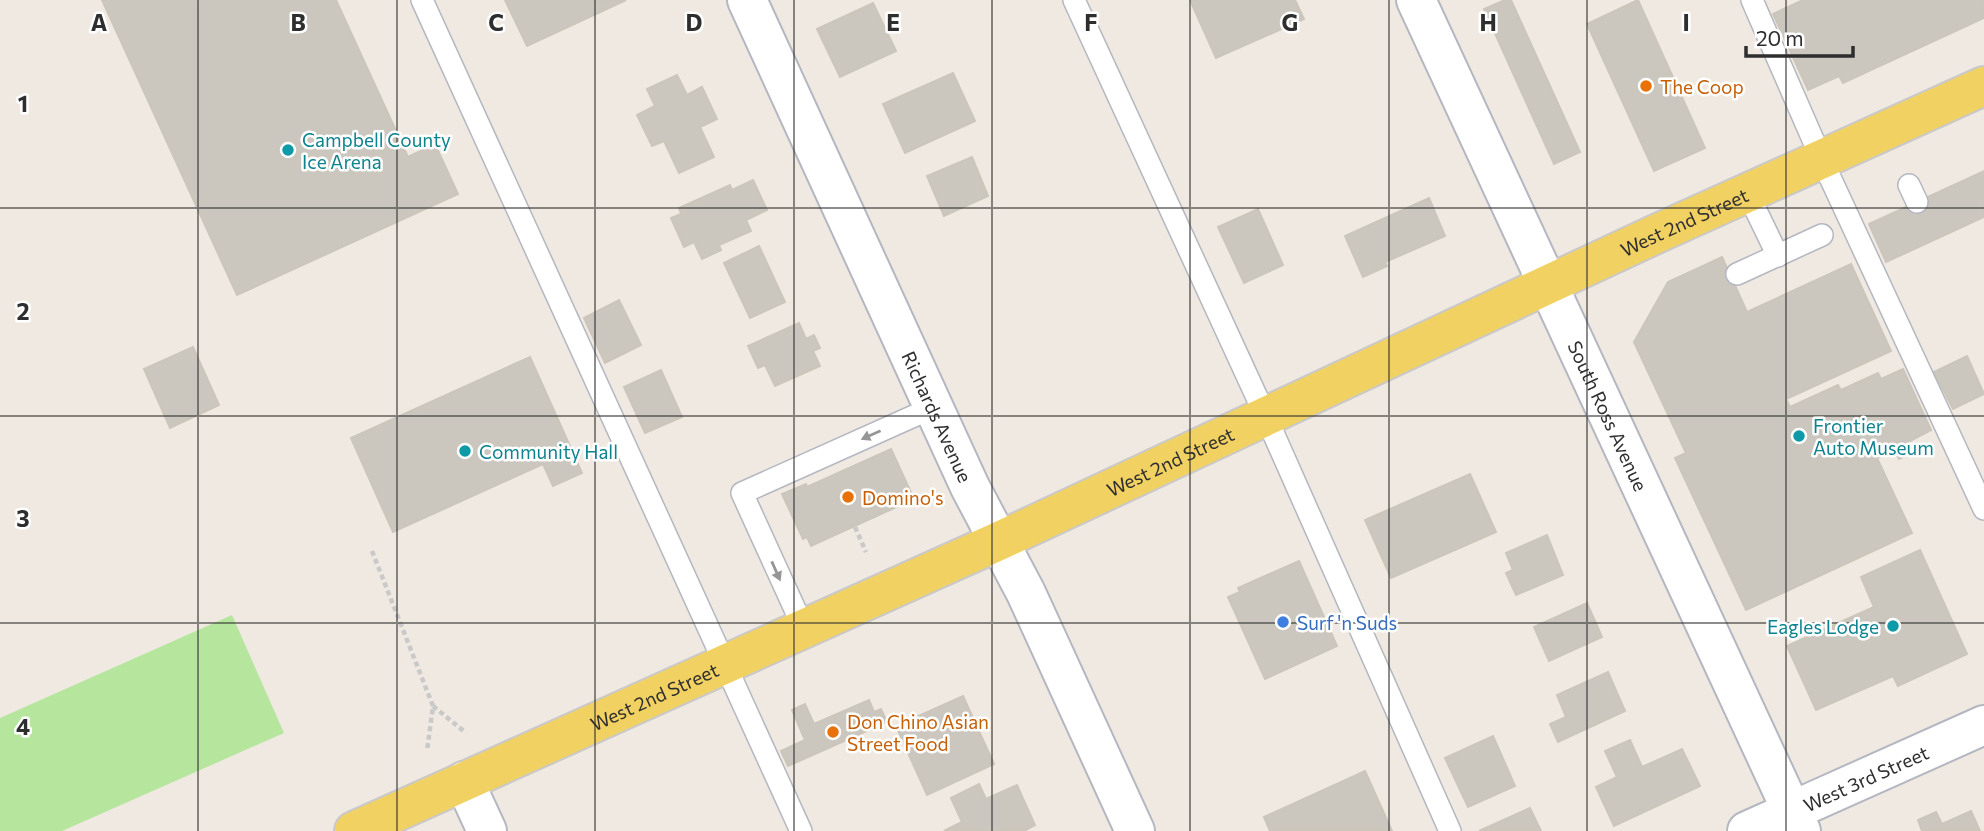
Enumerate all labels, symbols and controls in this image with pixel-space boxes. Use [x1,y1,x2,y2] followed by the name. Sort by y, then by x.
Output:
[91,8,108,36] text: A
[290,8,306,36] text: B
[488,8,504,36] text: C
[686,8,703,36] text: D
[886,8,900,36] text: E
[1084,8,1098,36] text: F
[1282,8,1298,36] text: G
[1479,8,1497,36] text: H
[1682,8,1690,36] text: I
[1746,14,1853,58] scale bar
[1756,25,1804,50] text: 20 m
[1660,75,1744,98] place label: The Coop
[1638,78,1654,94] marker: The Coop
[18,89,28,117] text: 1
[302,128,451,173] place label: Campbell County Ice Arena
[280,142,296,158] marker: Campbell County Ice Arena
[1616,182,1752,261] street label: West 2nd Street
[16,297,30,325] text: 2
[1564,337,1653,494] street label: South Ross Avenue
[898,347,978,486] street label: Richards Avenue
[1813,414,1934,459] place label: Frontier Auto Museum
[1103,421,1238,501] street label: West 2nd Street
[1791,428,1807,444] marker: Frontier Auto Museum
[861,430,882,441] one-way arrow
[479,440,618,463] place label: Community Hall
[457,443,473,459] marker: Community Hall
[862,486,944,509] place label: Domino's
[840,489,856,505] marker: Domino's
[16,504,30,532] text: 3
[770,561,782,581] one-way arrow
[1297,611,1397,634] place label: Surf 'n Suds
[1275,614,1291,630] marker: Surf 'n Suds
[1767,615,1879,638] place label: Eagles Lodge
[1885,618,1901,634] marker: Eagles Lodge
[586,657,722,735] street label: West 2nd Street
[847,710,989,755] place label: Don Chino Asian Street Food
[16,712,30,740] text: 4
[825,724,841,740] marker: Don Chino Asian Street Food
[1800,740,1932,816] street label: West 3rd Street

